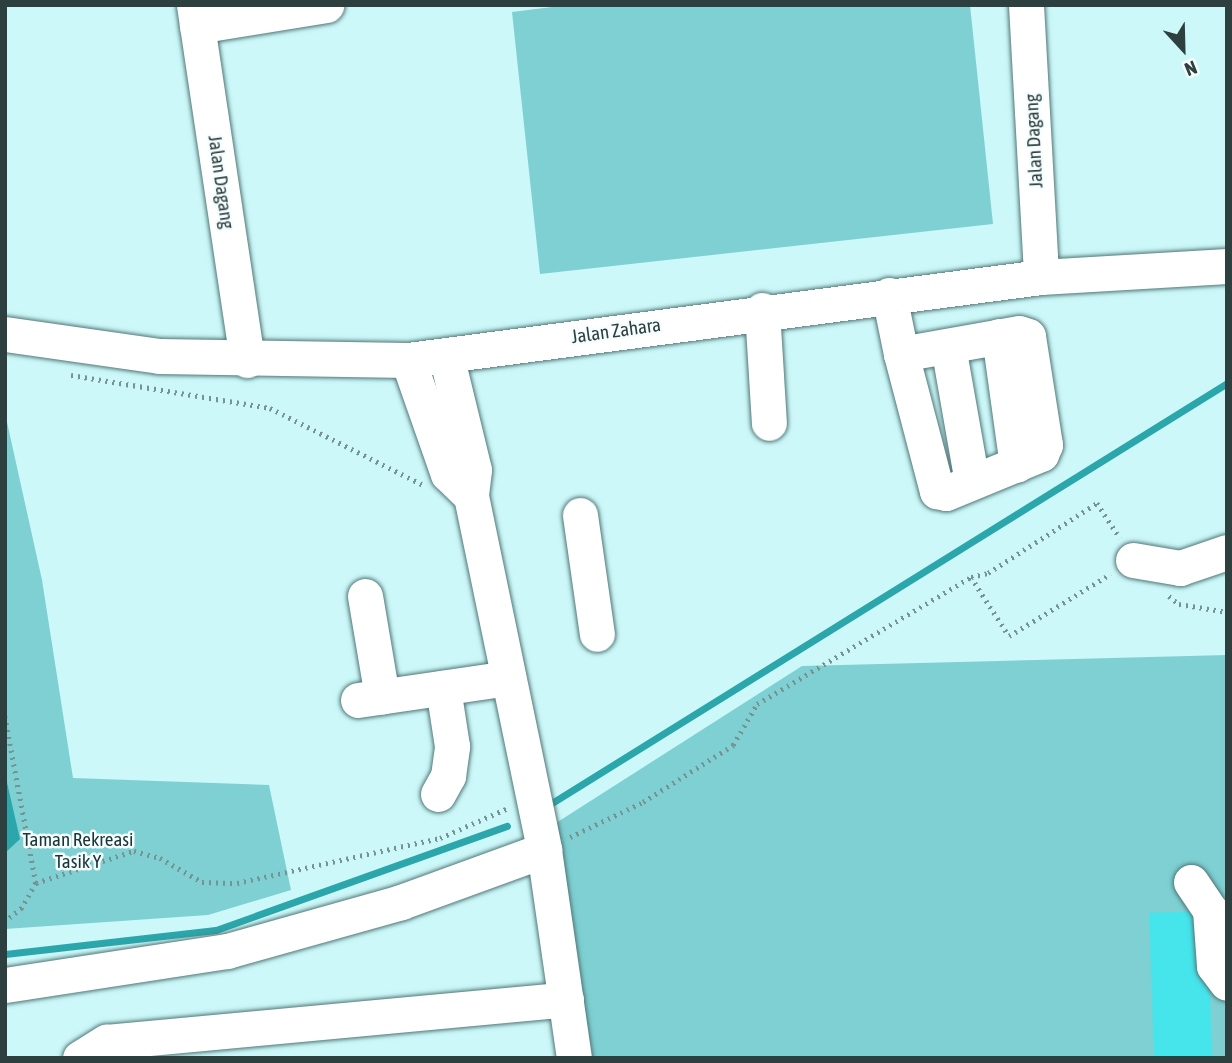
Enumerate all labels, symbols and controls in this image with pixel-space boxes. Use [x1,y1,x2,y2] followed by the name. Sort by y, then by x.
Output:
[1148,14,1218,84] north arrow
[1182,56,1200,81] text: N
[1020,93,1048,189] street label: Jalan Dagang
[203,134,239,230] street label: Jalan Dagang
[570,313,662,349] street label: Jalan Zahara
[23,829,133,873] park label: Taman Rekreasi Tasik Y

